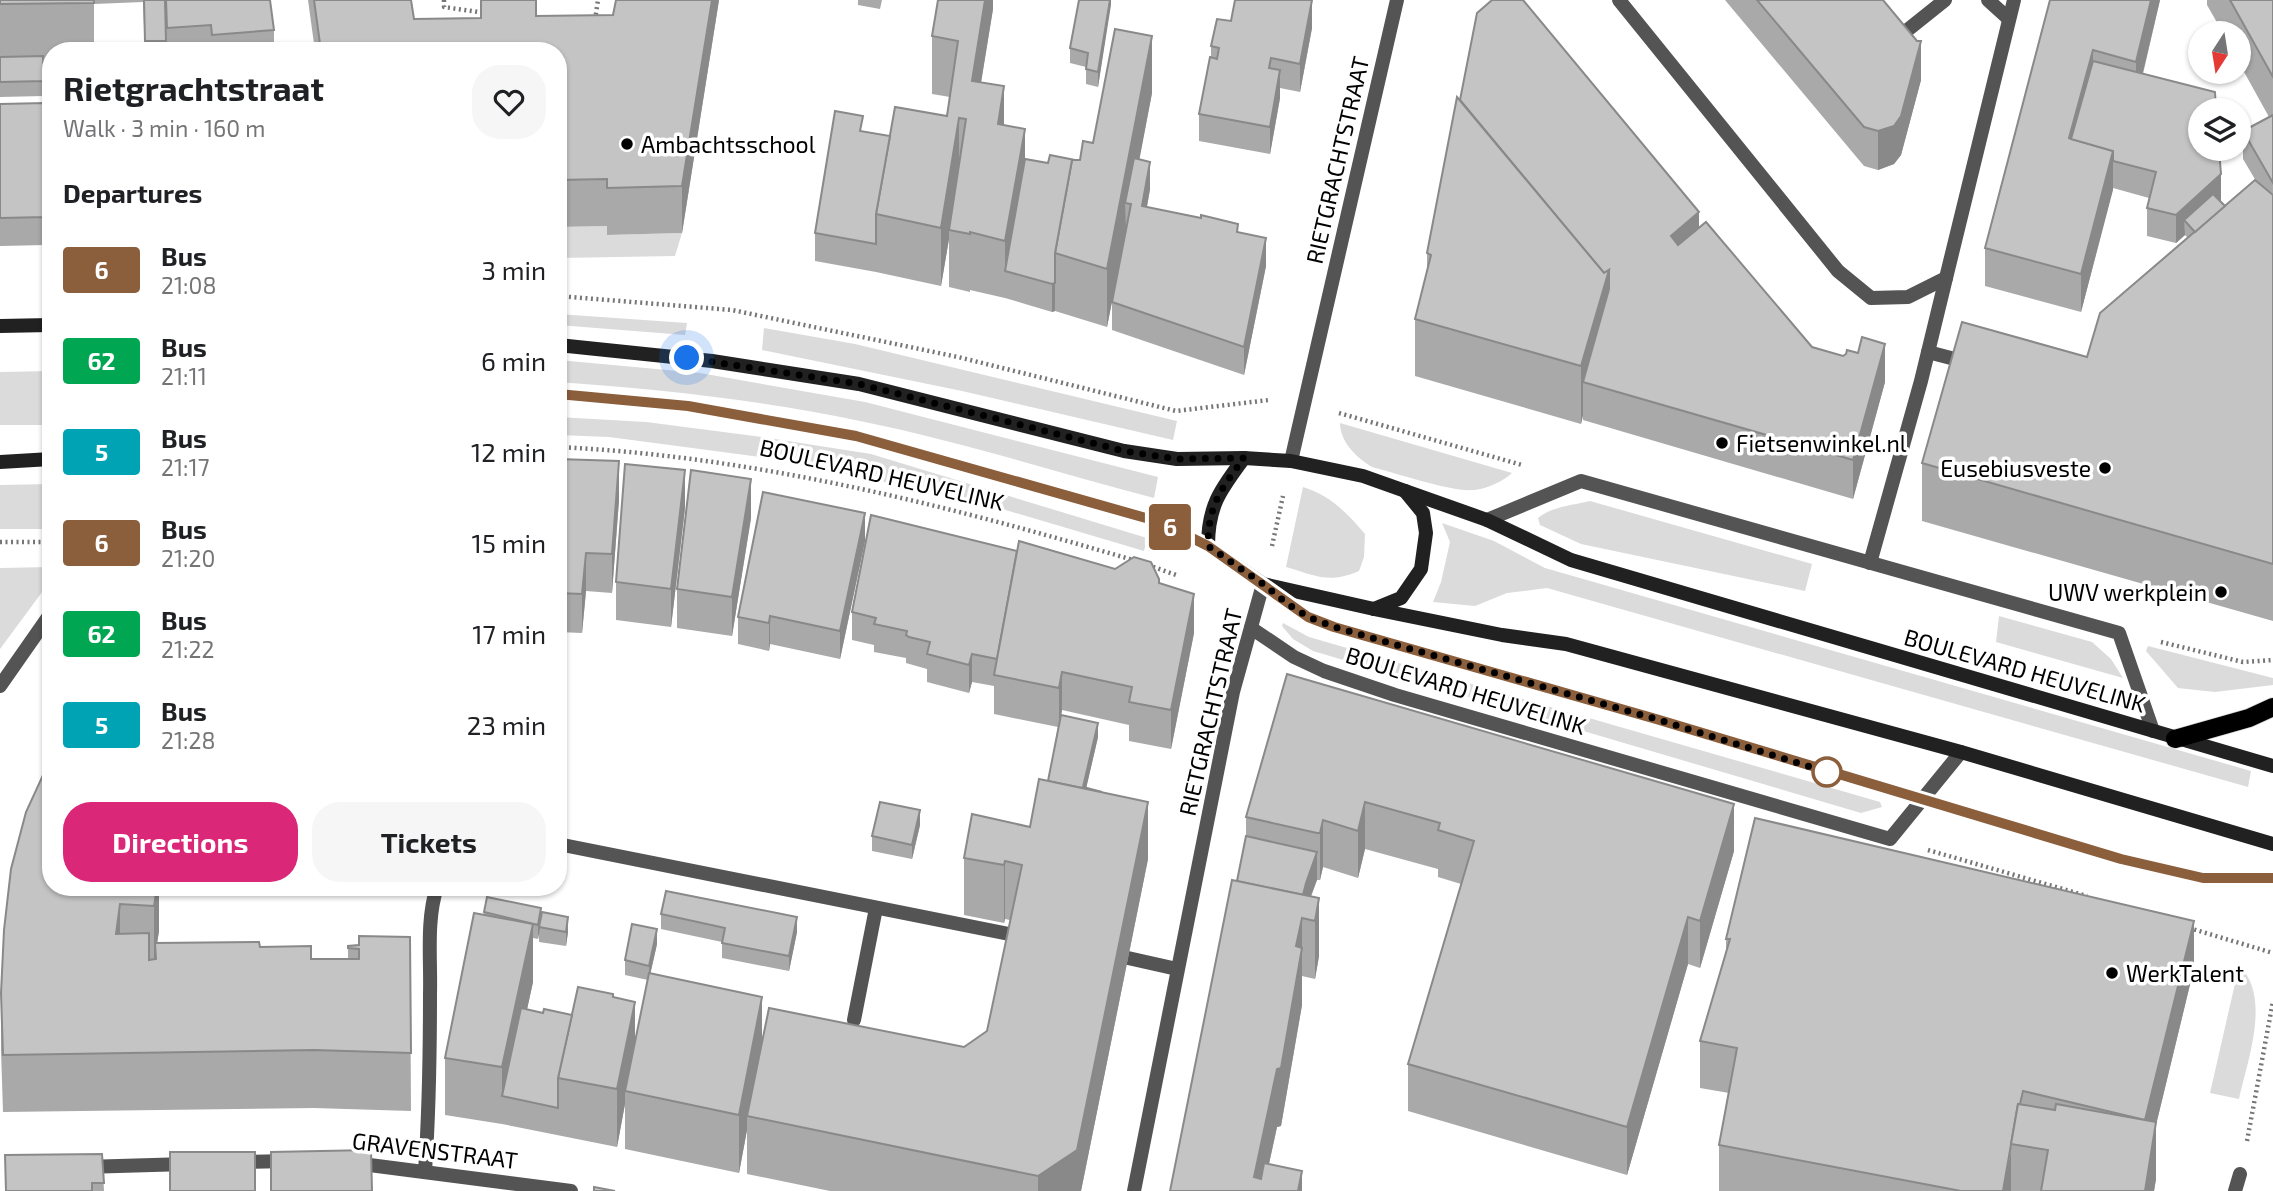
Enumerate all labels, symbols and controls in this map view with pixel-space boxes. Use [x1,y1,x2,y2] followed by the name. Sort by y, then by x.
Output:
[2188,21,2250,84] north arrow
[2188,21,2251,161] map controls
[1300,54,1374,266] street label: RIETGRACHTSTRAAT
[472,65,546,139] button: heart
[63,68,324,108] text: Rietgrachtstraat
[2188,98,2251,161] button: layers
[63,114,265,142] text: Walk · 3 min · 160 m
[641,130,816,158] place label: Ambachtsschool
[619,136,635,152] marker: Ambachtsschool
[63,177,202,208] text: Departures
[161,240,207,271] text: Bus
[481,254,546,285] text: 3 min
[94,255,109,284] text: 6
[161,271,216,299] text: 21:08
[161,331,207,362] text: Bus
[669,340,704,375] your location
[481,345,546,376] text: 6 min
[87,346,116,375] text: 62
[161,362,207,390] text: 21:11
[161,422,207,453] text: Bus
[1736,429,1907,457] place label: Fietsenwinkel.nl
[757,432,1007,516] street label: BOULEVARD HEUVELINK
[1714,435,1730,451] marker: Fietsenwinkel.nl
[471,436,546,467] text: 12 min
[95,437,108,466] text: 5
[161,453,209,481] text: 21:17
[1940,454,2091,482] place label: Eusebiusveste
[2097,460,2113,476] marker: Eusebiusveste
[1147,504,1193,550] line badge: 6
[1163,512,1177,541] text: 6
[161,513,207,544] text: Bus
[472,527,546,558] text: 15 min
[94,528,109,557] text: 6
[161,544,215,572] text: 21:20
[2048,578,2207,606] place label: UWV werkplein
[2213,584,2229,600] marker: UWV werkplein
[161,604,207,635] text: Bus
[1173,606,1247,818] street label: RIETGRACHTSTRAAT
[472,618,546,649] text: 17 min
[87,619,116,648] text: 62
[1901,622,2149,718] street label: BOULEVARD HEUVELINK
[161,635,214,663] text: 21:22
[1342,640,1590,740] street label: BOULEVARD HEUVELINK
[161,695,207,726] text: Bus
[467,709,546,740] text: 23 min
[95,710,108,739] text: 5
[161,726,215,754] text: 21:28
[1812,757,1842,787] unlabelled marker
[63,802,298,882] button: Directions
[312,802,546,882] button: Tickets
[2126,959,2244,987] place label: WerkTalent
[2104,965,2120,981] marker: WerkTalent
[351,1126,519,1174] street label: GRAVENSTRAAT

